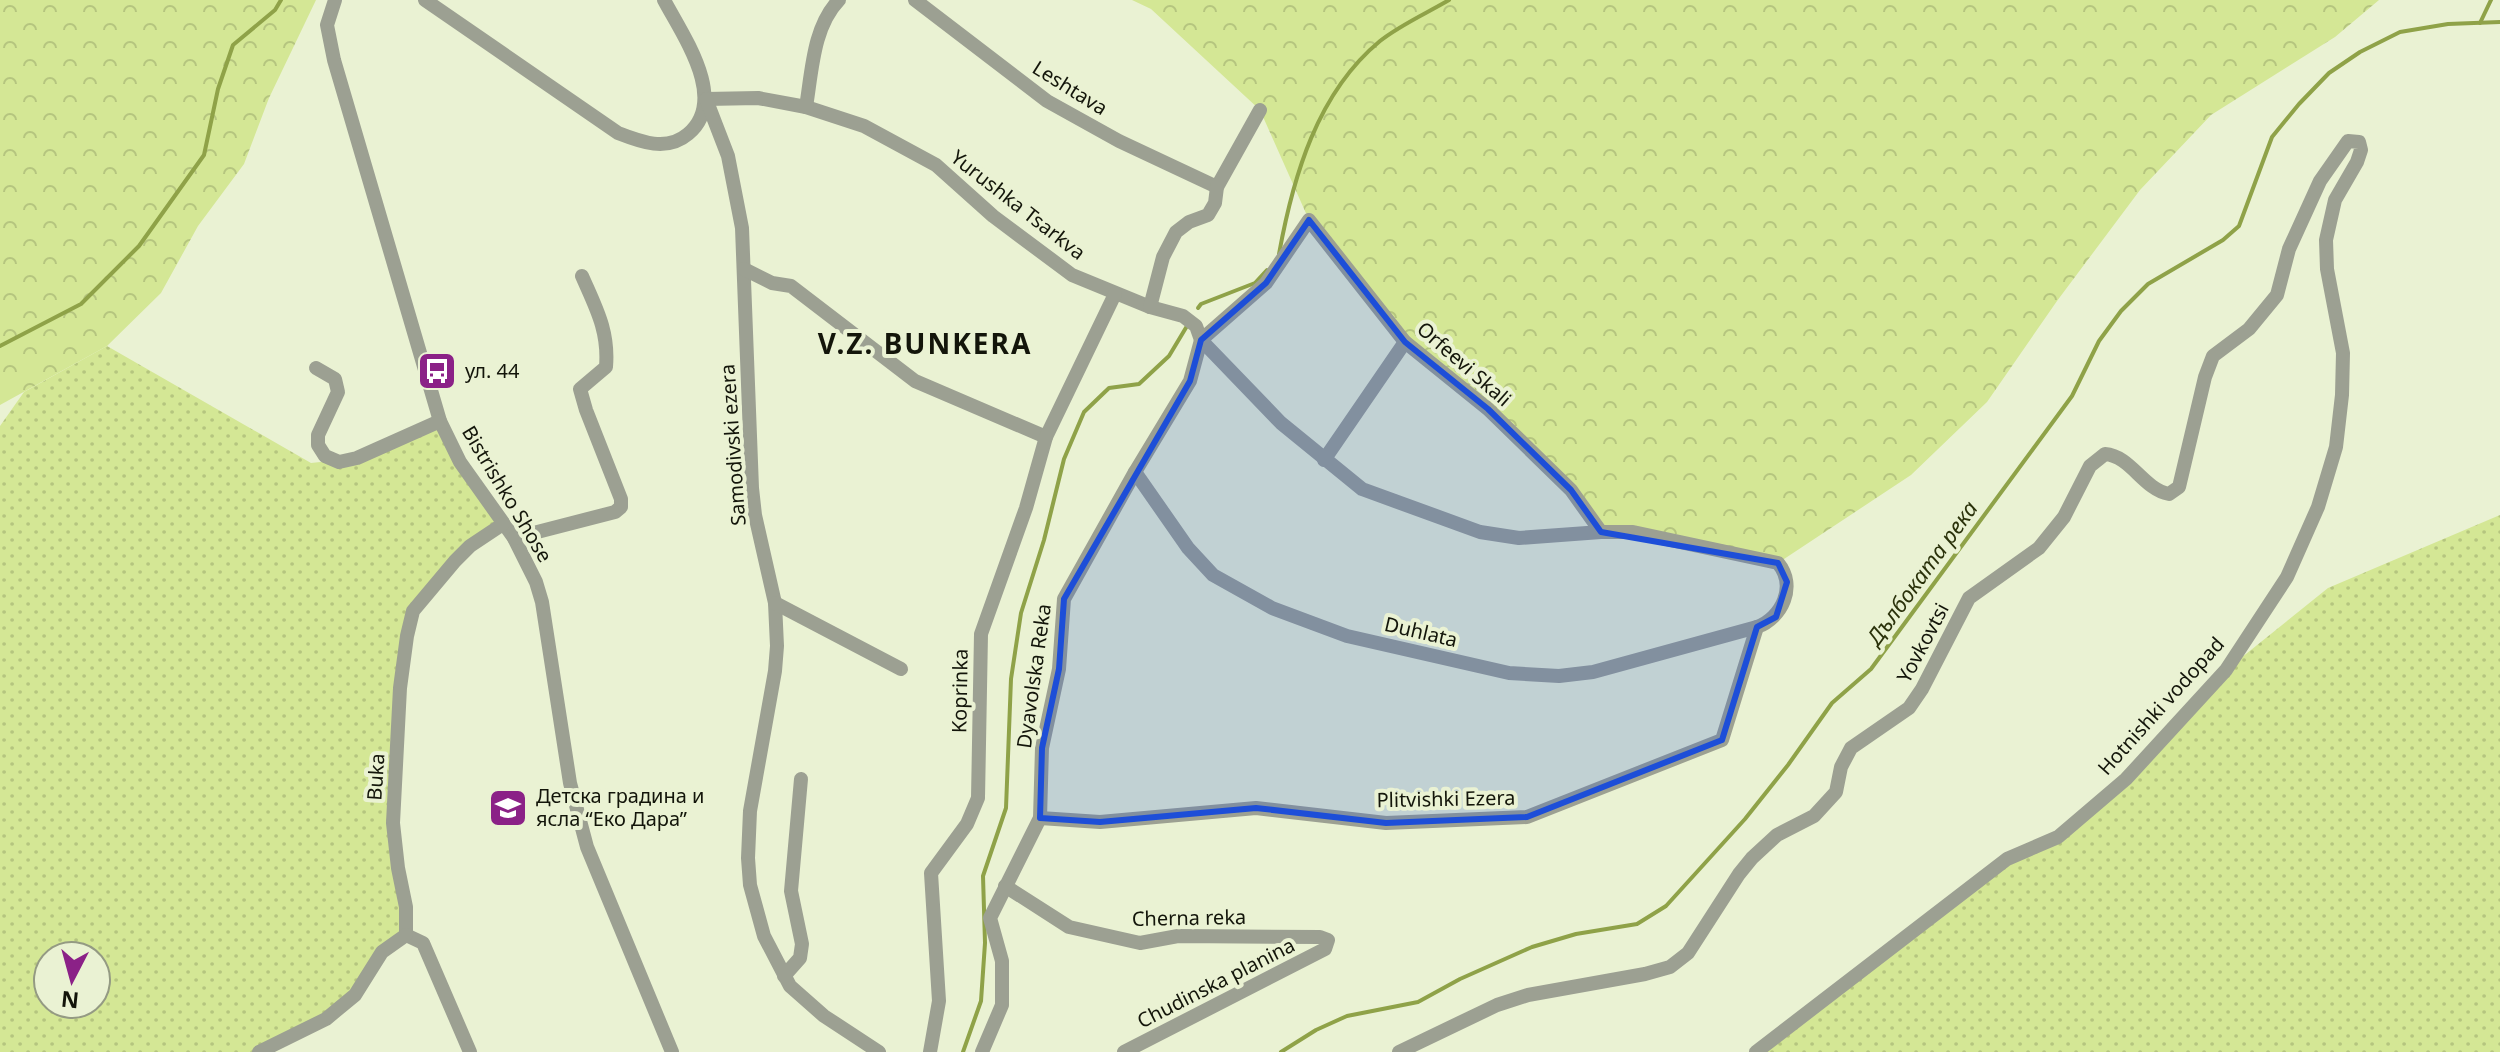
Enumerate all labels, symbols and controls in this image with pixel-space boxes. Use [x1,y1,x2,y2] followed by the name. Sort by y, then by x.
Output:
[1028,54,1113,121] street label: Leshtava
[945,144,1091,266] street label: Yurushka Tsarkva
[1411,315,1517,412] street label: Orfeevi Skali
[818,324,1032,362] district label: V.Z. BUNKERA
[416,350,458,392] bus stop icon: ул. 44
[465,357,520,384] place label: ул. 44
[713,363,752,527] street label: Samodivski ezera
[456,421,559,567] street label: Bistrishko Shose
[1857,494,1984,652] water label: Дълбоката река
[1890,598,1955,687] street label: Yovkovtsi
[1010,602,1057,750] street label: Dyavolska Reka
[1382,610,1460,653] street label: Duhlata
[2091,631,2230,781] street label: Hotnishki vodopad
[945,649,974,733] street label: Koprinka
[360,752,391,801] street label: Buka
[536,782,705,832] place label: Детска градина и ясла “Еко Дара”
[1376,784,1516,813] street label: Plitvishki Ezera
[487,787,529,829] school or university icon: Детска градина и ясла “Еко Дара”
[1132,903,1246,932] street label: Cherna reka
[1132,931,1299,1034] street label: Chudinska planina
[32,940,112,1020] north arrow
[59,985,80,1017] text: N

